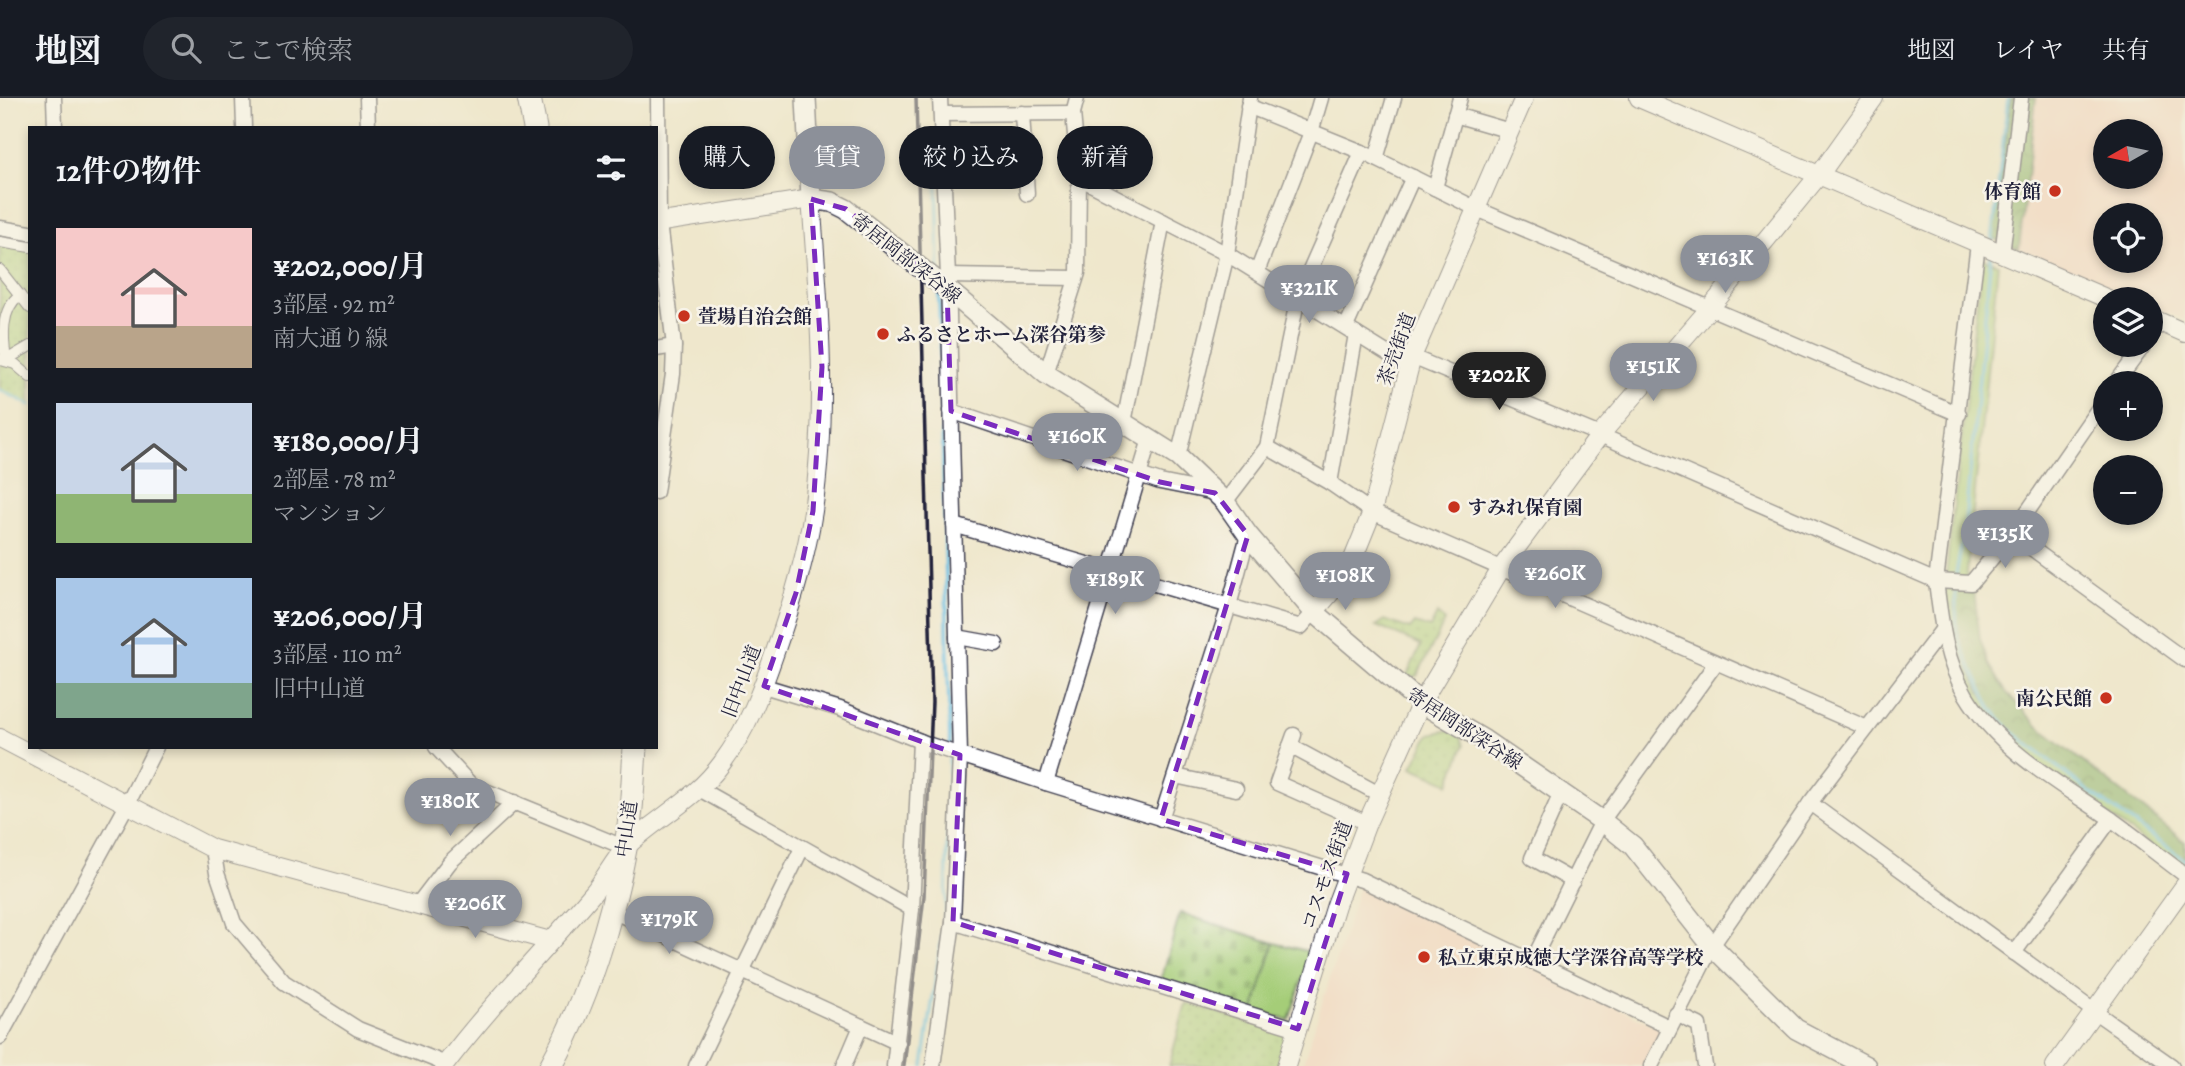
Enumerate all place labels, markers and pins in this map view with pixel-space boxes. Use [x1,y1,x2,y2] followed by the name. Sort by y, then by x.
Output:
[1984,179,2041,205] place label: 体育館
[2047,183,2063,199] marker: 体育館
[1676,236,1774,295] pin: ¥163K
[1260,266,1358,325] pin: ¥321K
[698,304,812,330] place label: 萱場自治会館
[676,308,692,324] marker: 萱場自治会館
[897,322,1106,348] place label: ふるさとホーム深谷第参
[875,326,891,342] marker: ふるさとホーム深谷第参
[1604,344,1702,403] pin: ¥151K
[1450,352,1548,412] pin: ¥202K
[1028,414,1126,473] pin: ¥160K
[1468,495,1582,521] place label: すみれ保育園
[1446,499,1462,515] marker: すみれ保育園
[1956,510,2054,570] pin: ¥135K
[1506,550,1604,610] pin: ¥260K
[1296,552,1394,612] pin: ¥108K
[1066,556,1164,616] pin: ¥189K
[2016,686,2092,712] place label: 南公民館
[2098,690,2114,706] marker: 南公民館
[401,778,499,838] pin: ¥180K
[426,880,524,940] pin: ¥206K
[620,896,718,956] pin: ¥179K
[1438,945,1704,971] place label: 私立東京成徳大学深谷高等学校
[1416,949,1432,965] marker: 私立東京成徳大学深谷高等学校

